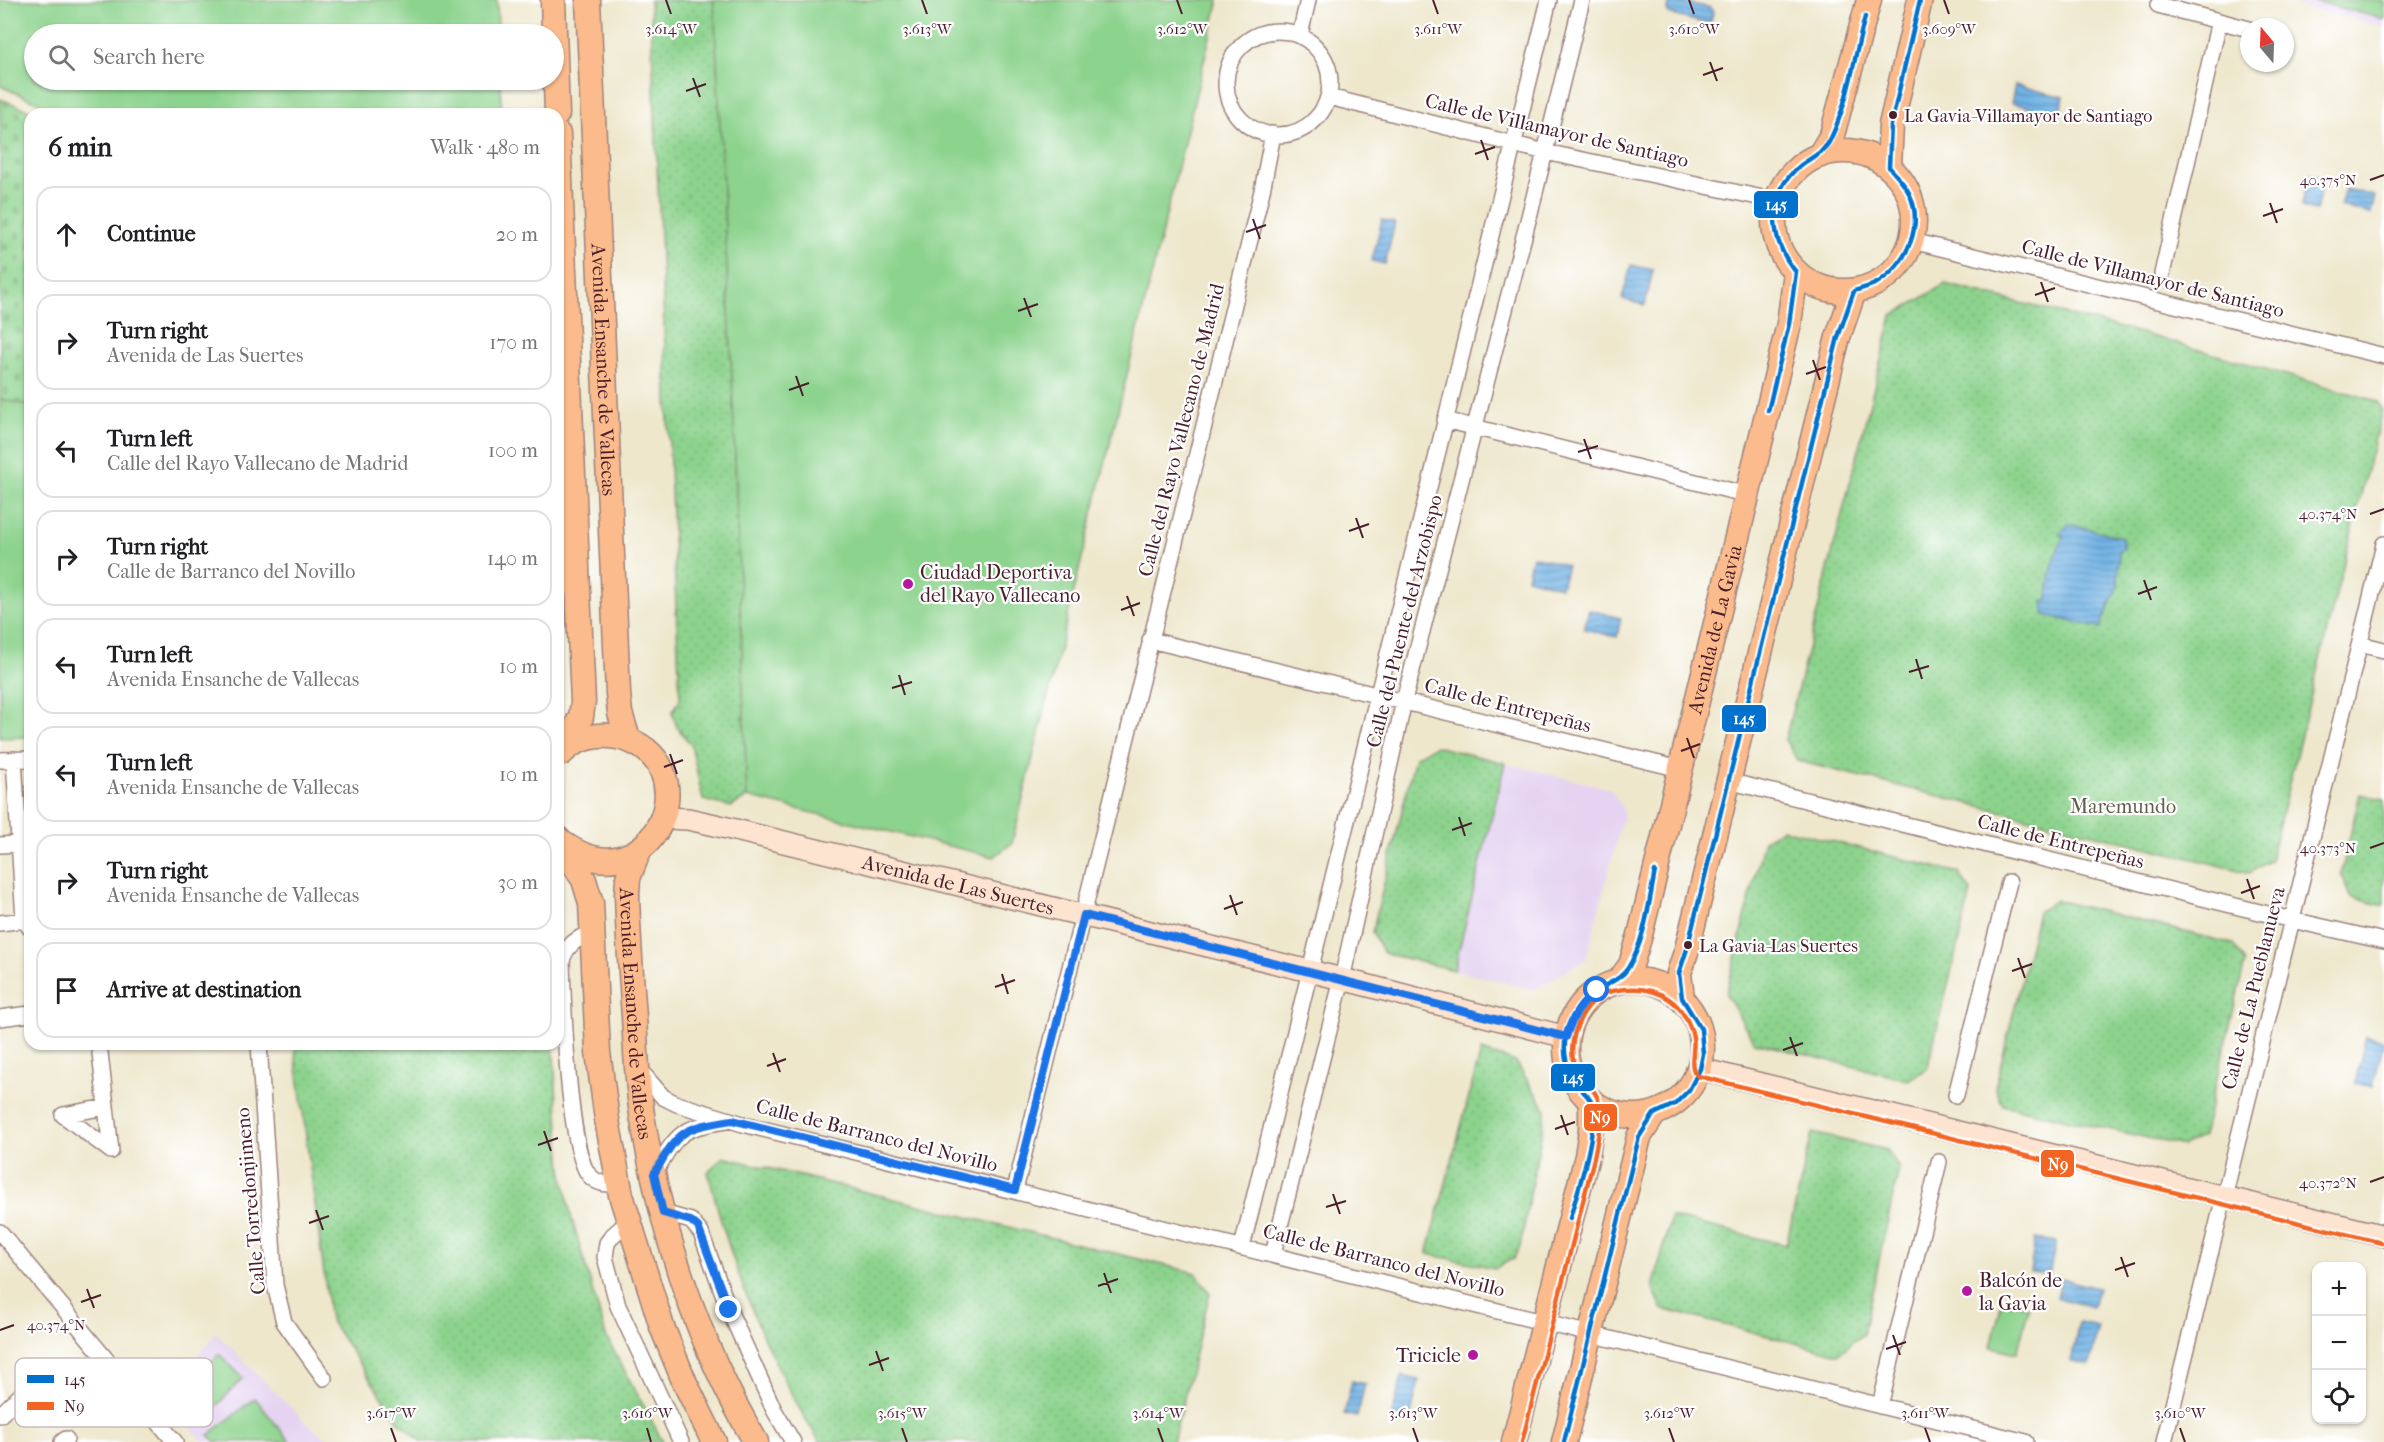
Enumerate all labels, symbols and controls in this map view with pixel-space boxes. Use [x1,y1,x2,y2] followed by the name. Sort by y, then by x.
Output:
[2240,18,2294,72] north arrow
[645,20,698,38] text: 3.614°W
[903,20,953,38] text: 3.613°W
[1157,20,1208,38] text: 3.612°W
[1414,20,1463,38] text: 3.611°W
[1669,20,1721,38] text: 3.610°W
[1922,20,1977,38] text: 3.609°W
[24,24,564,90] search box
[45,41,78,74] icon: search
[93,44,205,70] text: Search here
[1423,89,1691,172] street label: Calle de Villamayor de Santiago
[1904,106,2152,127] place label: La Gavia-Villamayor de Santiago
[1887,109,1899,121] marker: La Gavia-Villamayor de Santiago
[48,132,112,163] text: 6 min
[430,136,540,159] text: Walk · 480 m
[2300,171,2357,189] text: 40.375°N
[1753,190,1799,219] line badge: 145
[1765,195,1787,215] text: 145
[50,218,83,251] icon: ahead
[107,221,196,247] text: Continue
[496,223,538,246] text: 20 m
[2019,235,2287,322] street label: Calle de Villamayor de Santiago
[587,242,620,496] street label: Avenida Ensanche de Vallecas
[1134,280,1229,579] street label: Calle del Rayo Vallecano de Madrid
[107,318,208,344] text: Turn right
[50,326,83,359] icon: right
[489,331,538,354] text: 170 m
[107,344,303,367] text: Avenida de Las Suertes
[107,426,193,452] text: Turn left
[50,434,83,467] icon: left
[488,439,538,462] text: 100 m
[107,452,408,475] text: Calle del Rayo Vallecano de Madrid
[1362,492,1447,750] street label: Calle del Puente del Arzobispo
[2299,505,2358,523] text: 40.374°N
[107,534,208,560] text: Turn right
[50,542,83,575] icon: right
[1683,542,1747,717] street label: Avenida de La Gavia
[487,547,538,570] text: 140 m
[107,560,355,583] text: Calle de Barranco del Novillo
[920,561,1081,607] place label: Ciudad Deportiva del Rayo Vallecano
[901,577,915,591] marker: Ciudad Deportiva del Rayo Vallecano
[107,642,193,668] text: Turn left
[50,650,83,683] icon: left
[499,655,538,678] text: 10 m
[107,668,359,691] text: Avenida Ensanche de Vallecas
[1422,674,1594,737] street label: Calle de Entrepeñas
[1721,704,1767,733] line badge: 145
[1733,709,1755,729] text: 145
[107,750,193,776] text: Turn left
[50,758,83,791] icon: left
[499,763,538,786] text: 10 m
[107,776,359,799] text: Avenida Ensanche de Vallecas
[2070,795,2176,818] park label: Maremundo
[1975,810,2147,873] street label: Calle de Entrepeñas
[2300,839,2357,857] text: 40.373°N
[859,850,1056,920] street label: Avenida de Las Suertes
[107,858,208,884] text: Turn right
[50,866,83,899] icon: right
[498,871,538,894] text: 30 m
[107,884,359,907] text: Avenida Ensanche de Vallecas
[2217,884,2290,1092] street label: Calle de La Pueblanueva
[615,886,657,1141] street label: Avenida Ensanche de Vallecas
[1699,936,1858,957] place label: La Gavia-Las Suertes
[1682,939,1694,951] marker: La Gavia-Las Suertes
[50,974,83,1007] icon: arrive
[1583,976,1609,1002] route start
[107,977,301,1003] text: Arrive at destination
[1550,1063,1596,1092] line badge: 145
[1562,1068,1584,1088] text: 145
[754,1094,1000,1177] street label: Calle de Barranco del Novillo
[1583,1103,1618,1132] line badge: N9
[231,1106,270,1295] street label: Calle Torredonjimeno
[1590,1108,1610,1128] text: N9
[2040,1149,2075,1178] line badge: N9
[2048,1155,2068,1175] text: N9
[2299,1174,2358,1192] text: 40.372°N
[1261,1219,1507,1302] street label: Calle de Barranco del Novillo
[2312,1262,2366,1424] map controls
[2312,1262,2366,1316] button: +
[1978,1269,2062,1315] place label: Balcón de la Gavia
[1960,1284,1974,1298] marker: Balcón de la Gavia
[715,1296,741,1322] route end
[27,1316,86,1334] text: 40.374°N
[2312,1316,2366,1370] button: −
[1396,1344,1461,1367] place label: Tricicle
[1466,1348,1480,1362] marker: Tricicle
[15,1358,213,1427] legend
[64,1370,86,1389] text: 145
[2312,1370,2366,1424] button: locate
[64,1397,85,1416] text: N9
[366,1404,417,1422] text: 3.617°W
[622,1404,674,1422] text: 3.616°W
[877,1404,928,1422] text: 3.615°W
[1132,1404,1185,1422] text: 3.614°W
[1389,1404,1439,1422] text: 3.613°W
[1644,1404,1695,1422] text: 3.612°W
[1901,1404,1950,1422] text: 3.611°W
[2155,1404,2207,1422] text: 3.610°W

